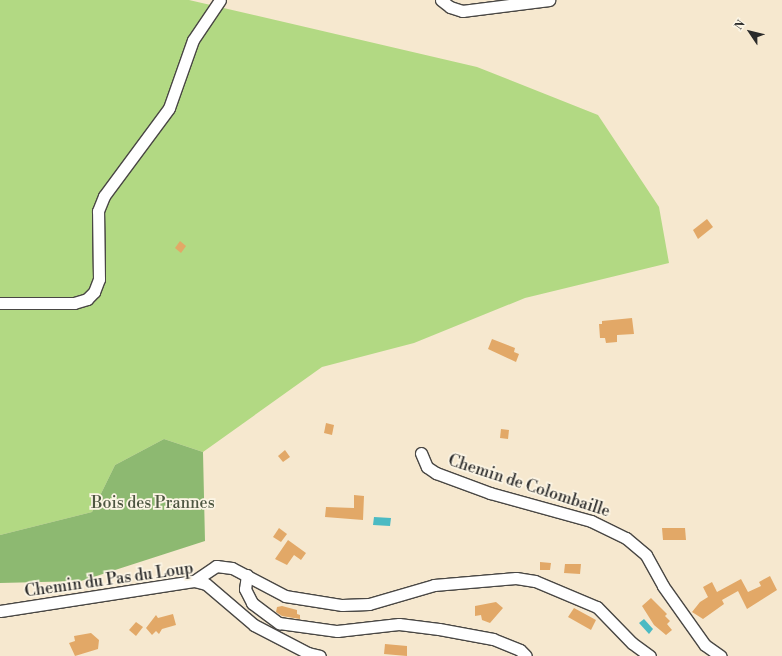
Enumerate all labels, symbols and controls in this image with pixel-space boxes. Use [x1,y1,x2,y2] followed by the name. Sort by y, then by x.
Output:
[730,12,770,52] north arrow
[732,18,748,33] text: N
[446,451,612,521] street label: Chemin de Colombaille
[91,493,215,513] park label: Bois des Prannes
[23,559,195,601] street label: Chemin du Pas du Loup

